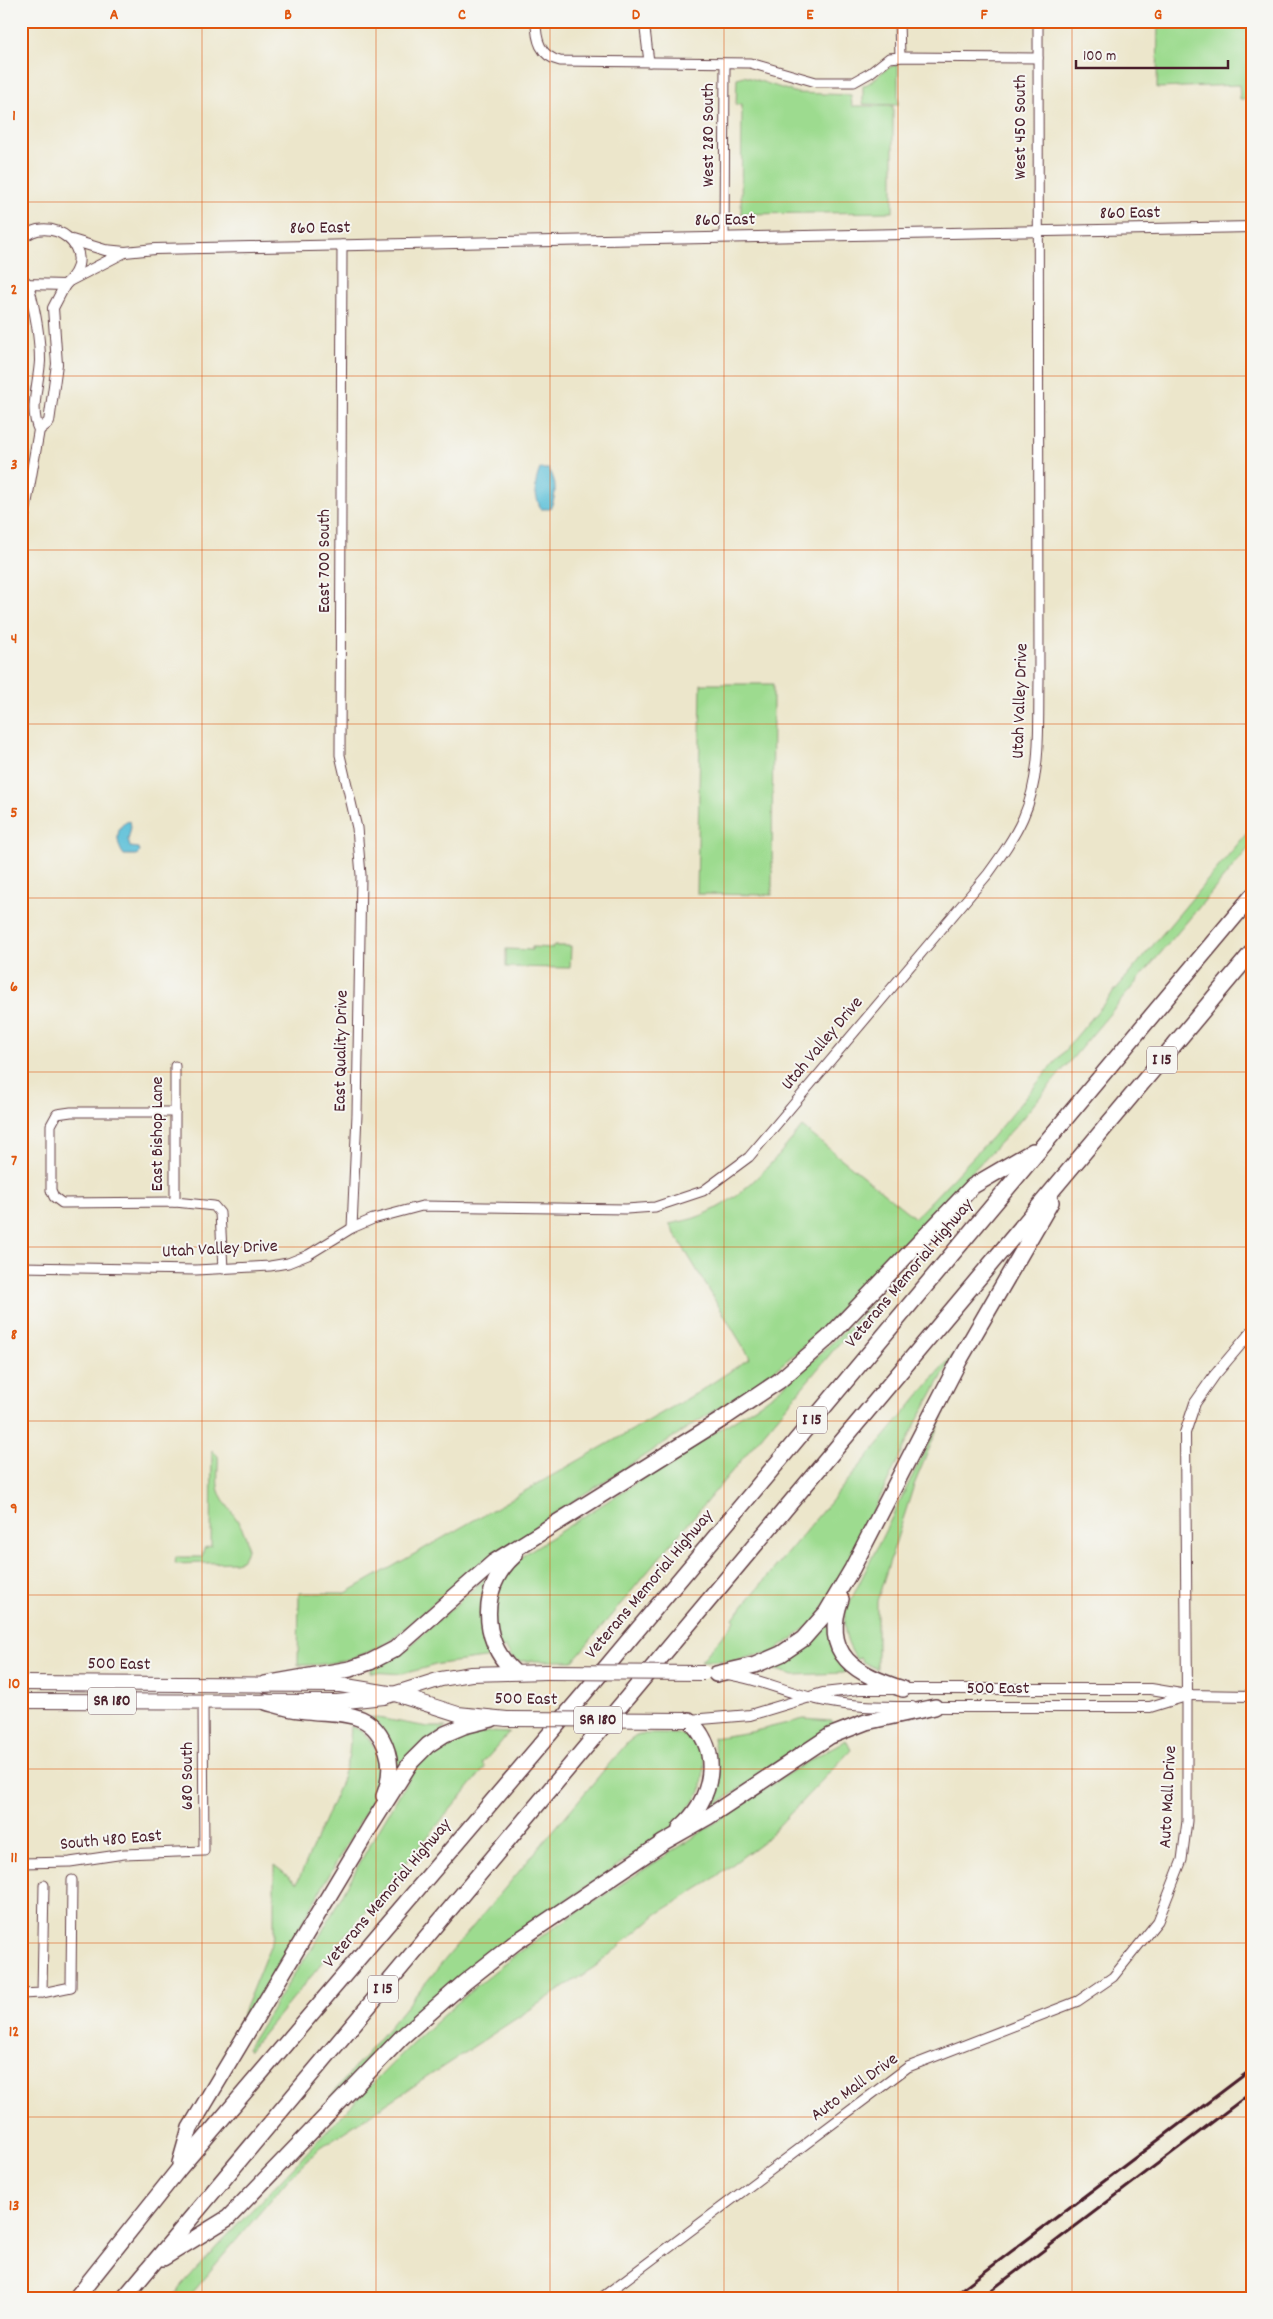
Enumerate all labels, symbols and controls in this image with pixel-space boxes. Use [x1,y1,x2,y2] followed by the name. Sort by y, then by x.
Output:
[110,4,119,27] text: A
[284,4,292,27] text: B
[458,4,466,27] text: C
[632,4,641,27] text: D
[806,4,814,27] text: E
[980,4,988,27] text: F
[1154,4,1162,27] text: G
[1076,38,1228,70] scale bar
[1083,46,1116,68] text: 100 m
[1009,75,1034,179] street label: West 450 South
[697,83,722,187] street label: West 280 South
[12,105,16,128] text: 1
[1099,201,1161,227] street label: 860 East
[694,208,756,234] street label: 860 East
[289,216,351,242] street label: 860 East
[11,279,18,302] text: 2
[10,454,18,477] text: 3
[313,509,338,613] street label: East 700 South
[11,628,17,651] text: 4
[1006,643,1036,759] street label: Utah Valley Drive
[10,802,18,825] text: 5
[10,976,18,999] text: 6
[328,990,356,1112] street label: East Quality Drive
[776,992,870,1096] street label: Utah Valley Drive
[1147,1046,1177,1074] road number: I 15
[146,1076,171,1192] street label: East Bishop Lane
[11,1150,17,1173] text: 7
[840,1193,980,1354] street label: Veterans Memorial Highway
[162,1234,279,1266] street label: Utah Valley Drive
[11,1324,18,1347] text: 8
[797,1406,827,1434] road number: I 15
[10,1498,18,1521] text: 9
[580,1504,720,1665] street label: Veterans Memorial Highway
[87,1652,151,1678] street label: 500 East
[8,1673,20,1696] text: 10
[967,1677,1030,1702] street label: 500 East
[494,1687,558,1713] street label: 500 East
[88,1688,136,1714] road number: SR 180
[574,1706,622,1734] road number: SR 180
[176,1742,201,1810] street label: 680 South
[1154,1745,1184,1849] street label: Auto Mall Drive
[318,1813,458,1974] street label: Veterans Memorial Highway
[59,1824,163,1858] street label: South 480 East
[10,1847,18,1870] text: 11
[368,1976,398,2002] road number: I 15
[9,2021,19,2044] text: 12
[806,2048,904,2128] street label: Auto Mall Drive
[9,2195,19,2218] text: 13

